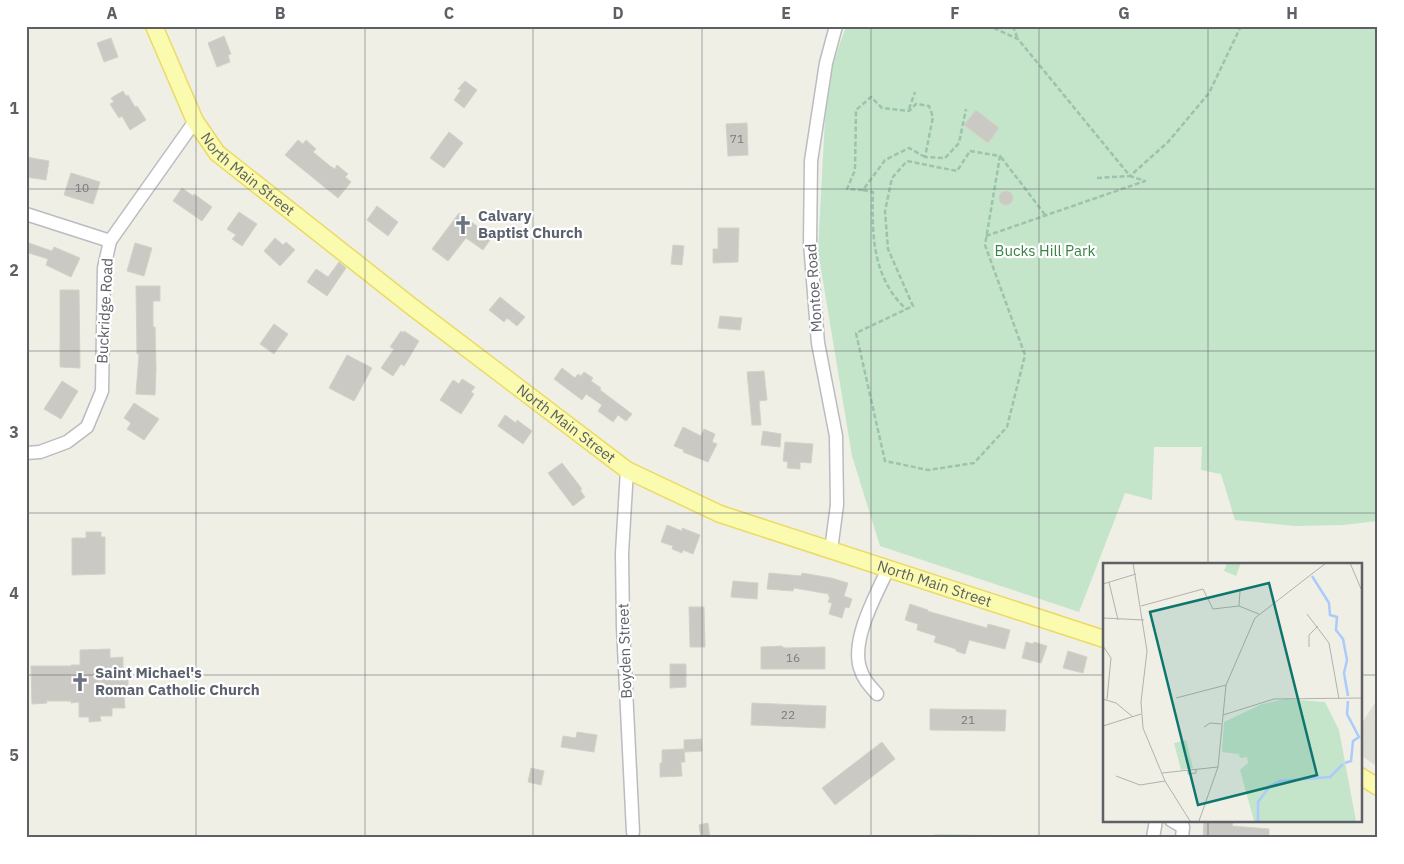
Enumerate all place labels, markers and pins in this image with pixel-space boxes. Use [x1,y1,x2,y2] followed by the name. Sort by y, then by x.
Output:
[478,206,583,242] place label: Calvary Baptist Church
[452,214,474,236] church icon: Calvary Baptist Church
[95,663,260,699] place label: Saint Michael's Roman Catholic Church
[69,671,91,693] church icon: Saint Michael's Roman Catholic Church

